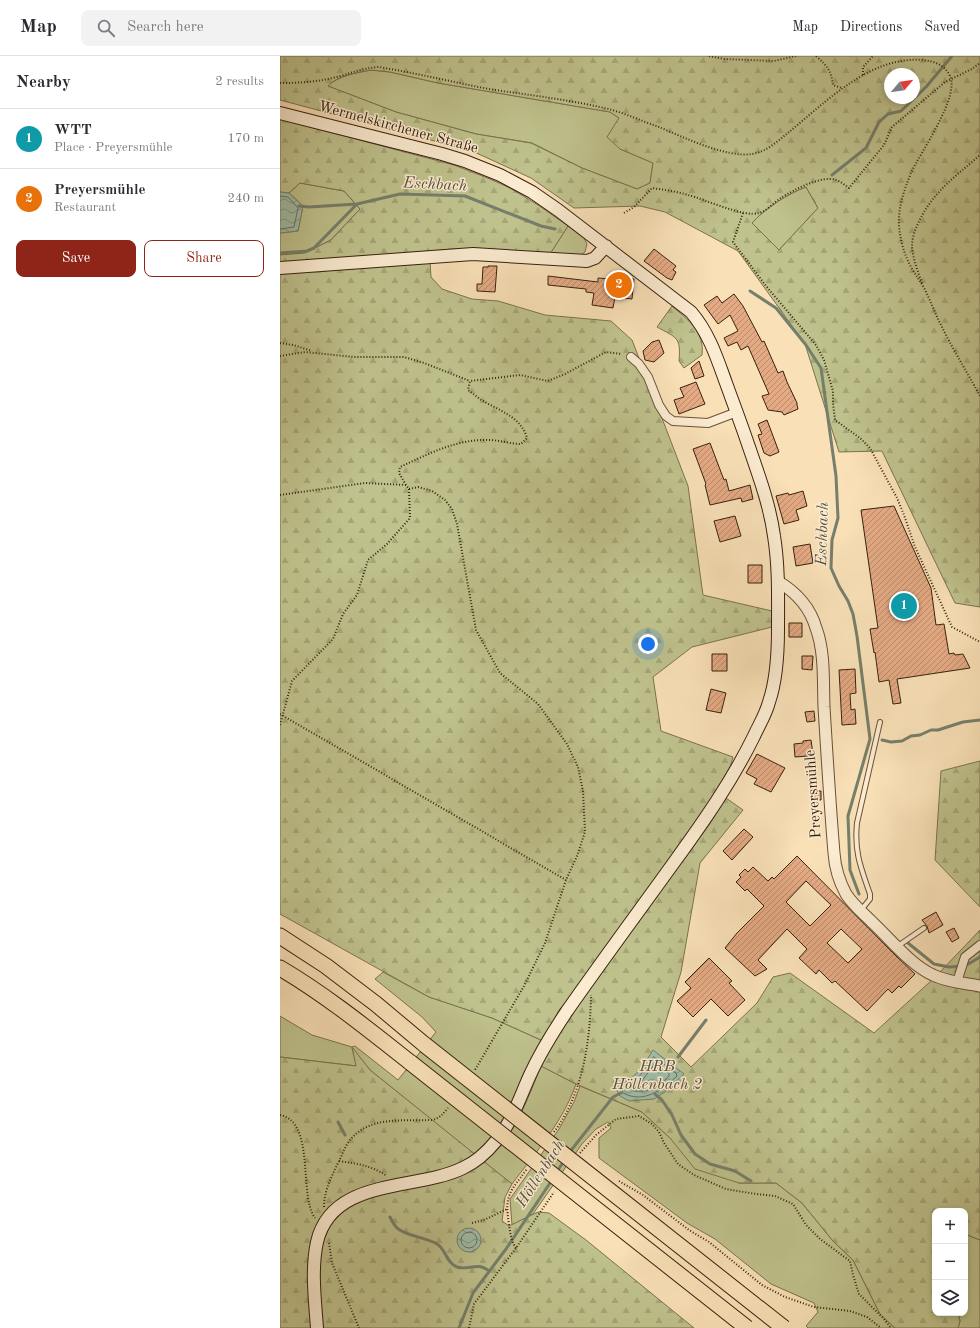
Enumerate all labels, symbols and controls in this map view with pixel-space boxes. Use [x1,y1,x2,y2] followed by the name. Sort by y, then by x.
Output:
[81,10,361,46] search box
[95,17,117,39] icon: search
[20,18,57,37] text: Map
[127,20,204,35] text: Search here
[792,20,818,34] text: Map
[840,20,902,34] text: Directions
[924,20,960,34] text: Saved
[884,68,920,104] north arrow
[16,74,71,91] text: Nearby
[215,75,264,88] text: 2 results
[316,99,480,157] street label: Wermelskirchener Straße
[54,123,92,138] text: WTT
[25,132,33,145] text: 1
[227,132,264,145] text: 170 m
[54,141,173,154] text: Place · Preyersmühle
[402,175,467,195] water label: Eschbach
[54,183,146,198] text: Preyersmühle
[25,192,33,205] text: 2
[227,192,264,205] text: 240 m
[54,201,116,214] text: Restaurant
[16,240,136,277] button: Save
[144,240,264,277] button: Share
[606,270,632,300] pin: 2
[814,502,832,567] water label: Eschbach
[891,591,917,621] pin: 1
[638,634,658,654] your location
[803,749,825,839] street label: Preyersmühle
[611,1059,703,1093] water label: HRB Höllenbach 2
[513,1138,569,1211] water label: Höllenbach
[932,1208,968,1316] map controls
[932,1208,968,1244] button: +
[932,1244,968,1280] button: −
[932,1280,968,1316] button: layers

